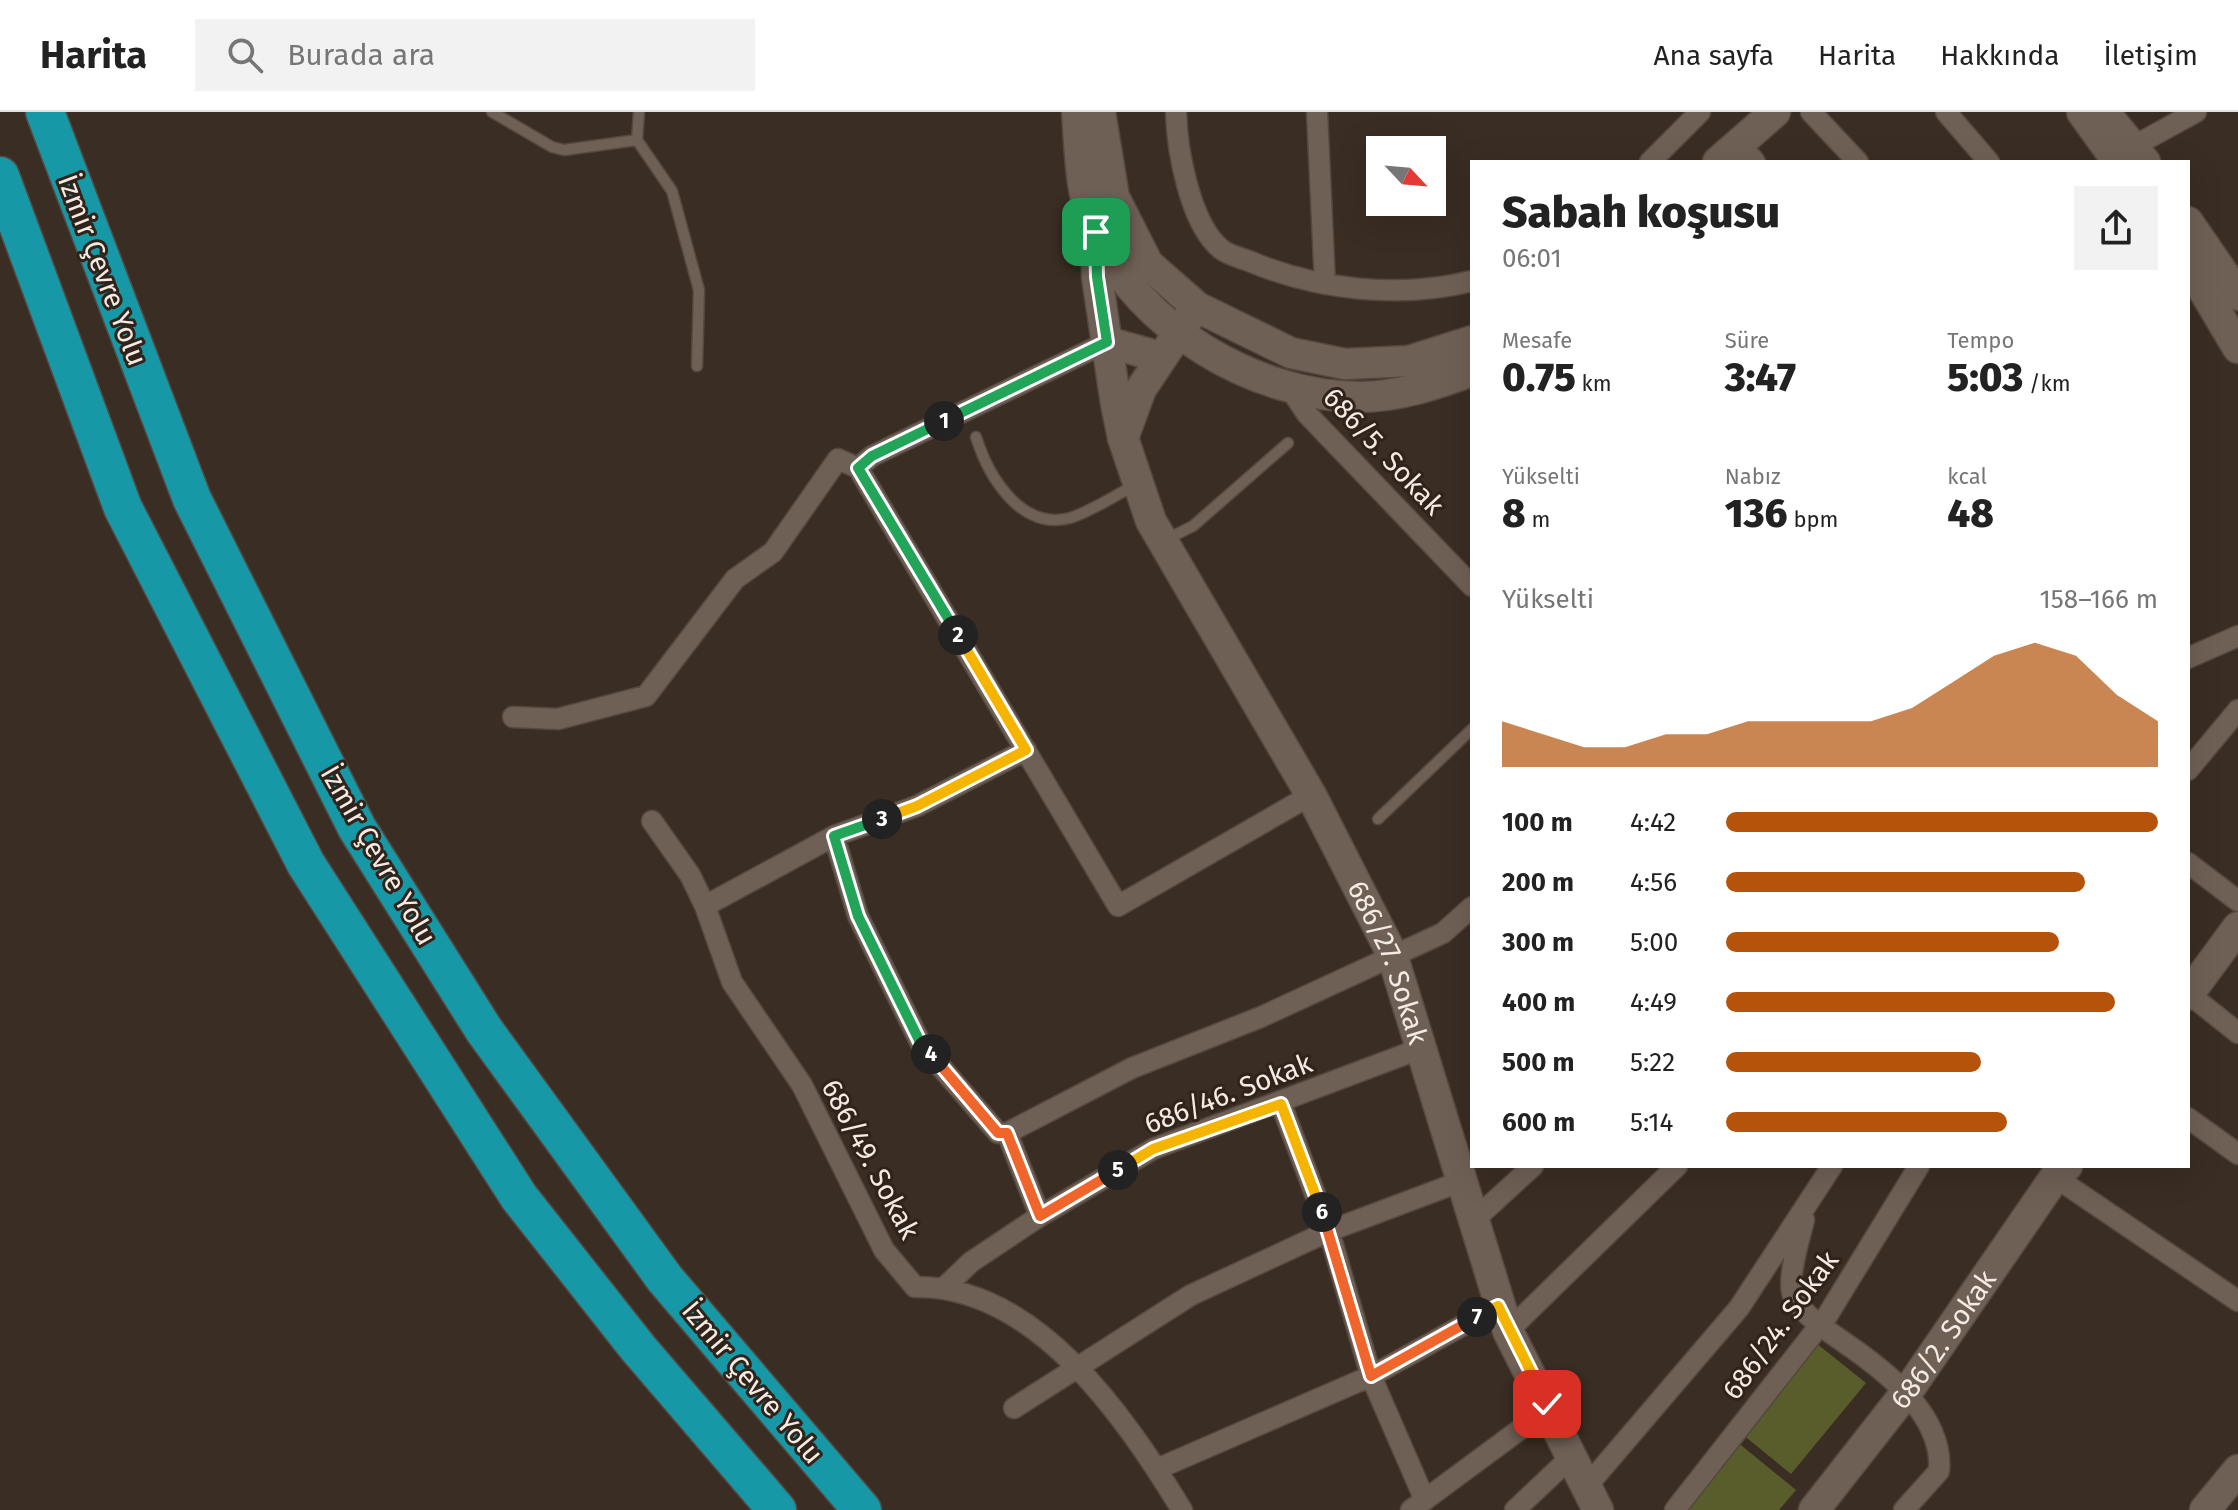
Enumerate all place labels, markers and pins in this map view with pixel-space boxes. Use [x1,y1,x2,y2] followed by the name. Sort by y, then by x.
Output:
[1062,198,1130,266] pin
[924,401,964,441] pin: 1
[938,615,978,655] pin: 2
[862,799,902,839] pin: 3
[911,1034,951,1074] pin: 4
[1098,1150,1138,1190] pin: 5
[1302,1192,1342,1232] pin: 6
[1457,1297,1497,1337] pin: 7
[1513,1370,1581,1438] pin

